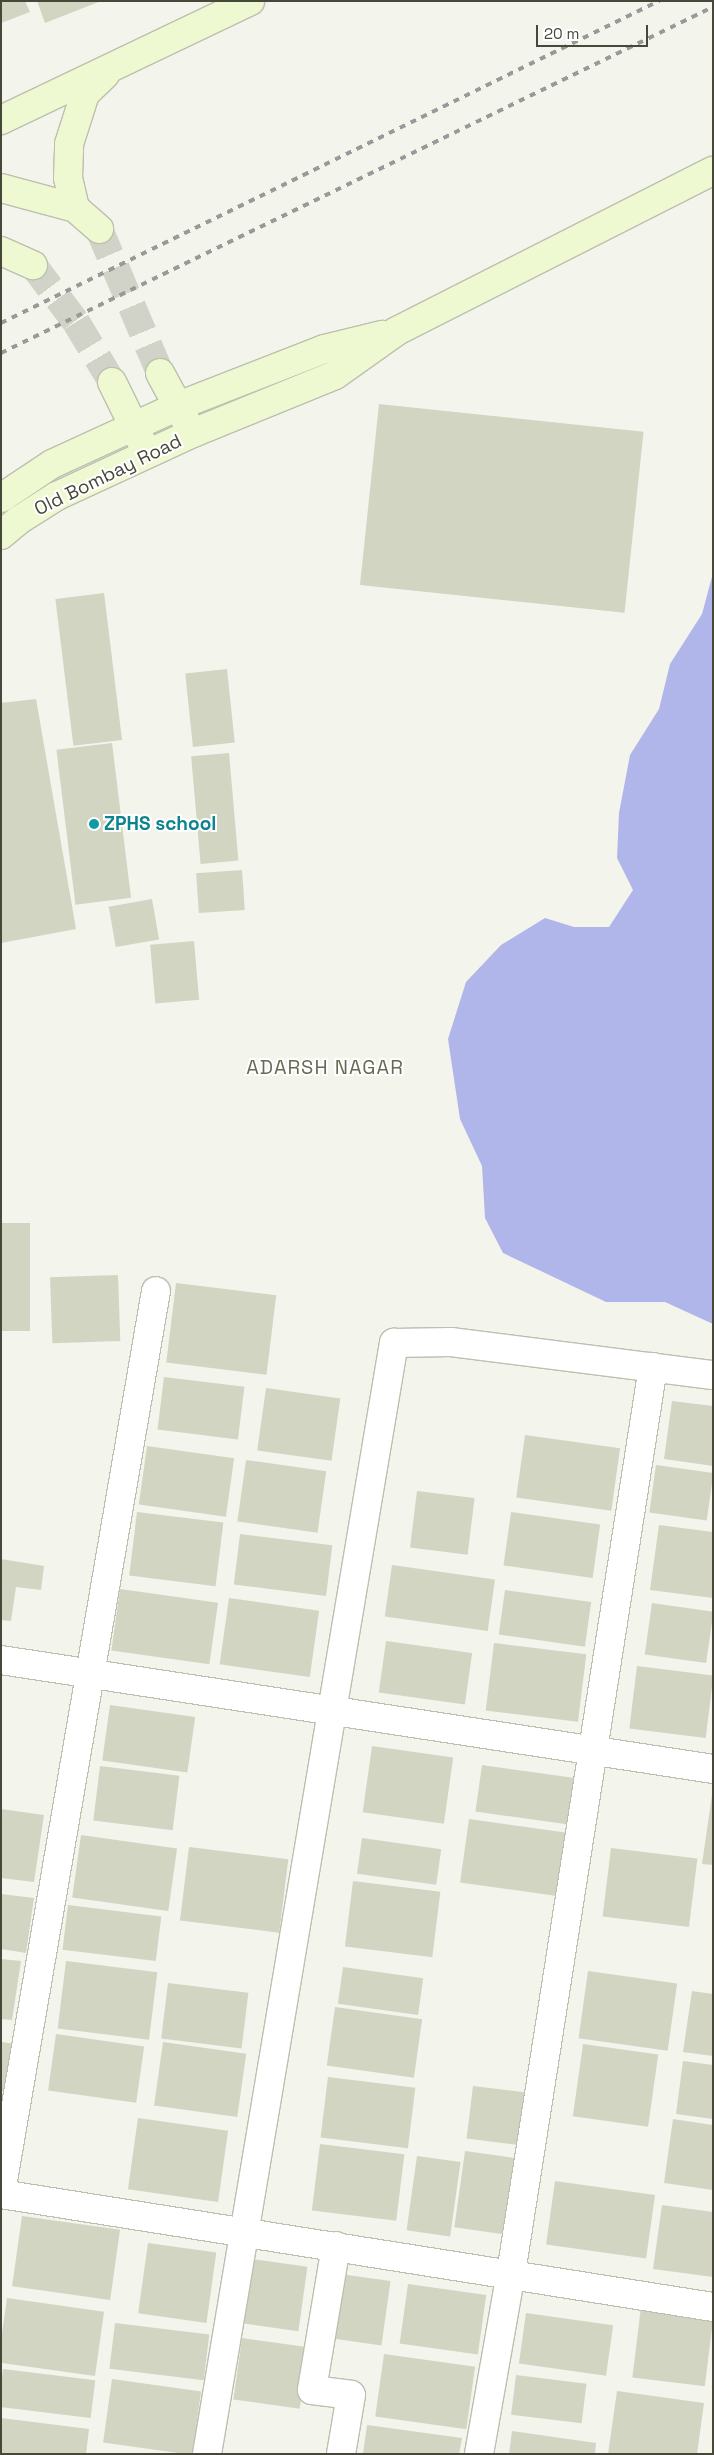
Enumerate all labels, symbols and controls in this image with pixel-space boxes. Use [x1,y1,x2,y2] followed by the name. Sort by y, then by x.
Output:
[539,15,652,47] scale bar
[544,24,579,43] text: 20 m
[31,429,185,521] street label: Old Bombay Road
[104,813,216,835] place label: ZPHS school
[88,818,100,830] marker: ZPHS school
[245,1055,405,1079] district label: ADARSH NAGAR

